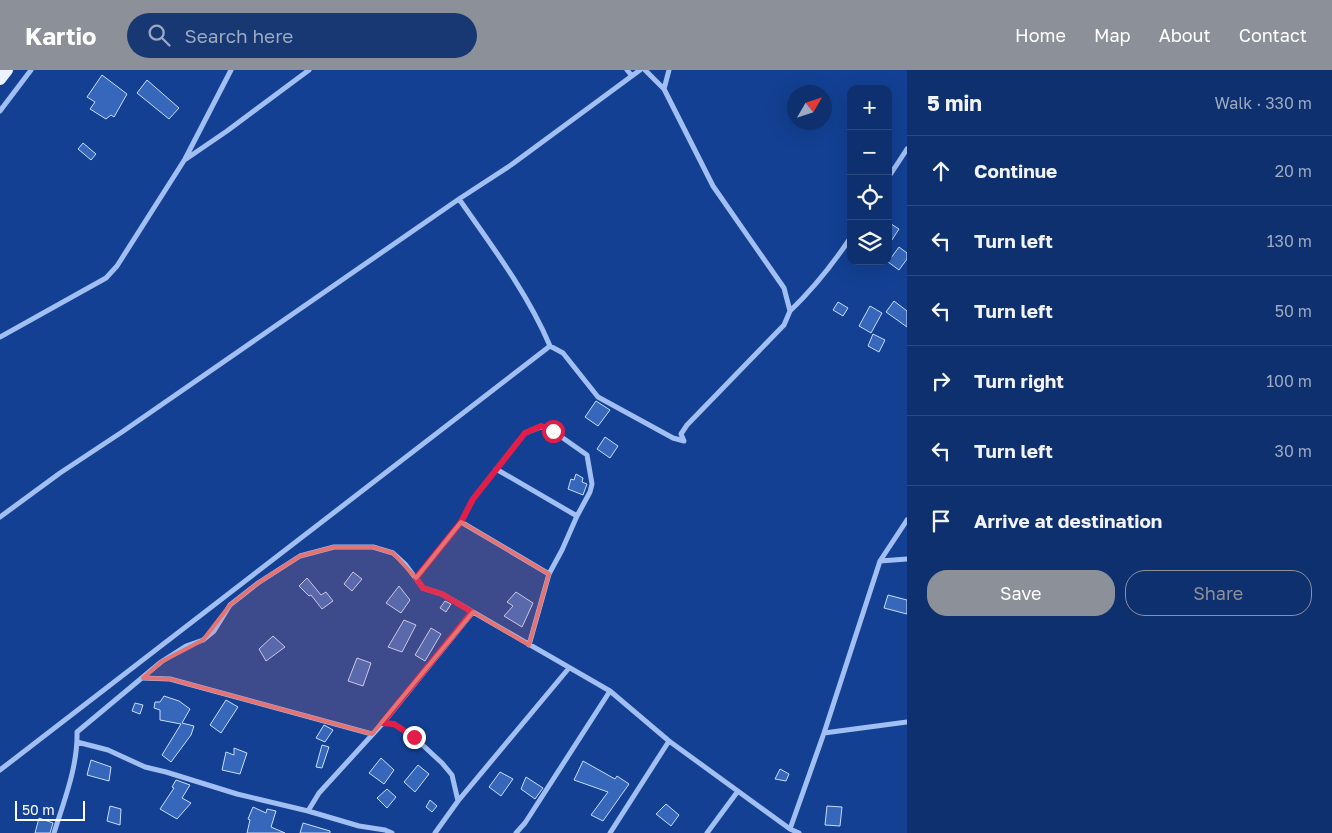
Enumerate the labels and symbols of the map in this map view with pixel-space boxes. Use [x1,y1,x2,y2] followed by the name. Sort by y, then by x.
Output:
[787,85,832,130] north arrow
[542,420,565,443] route start
[403,726,426,749] route end
[15,798,85,821] scale bar

